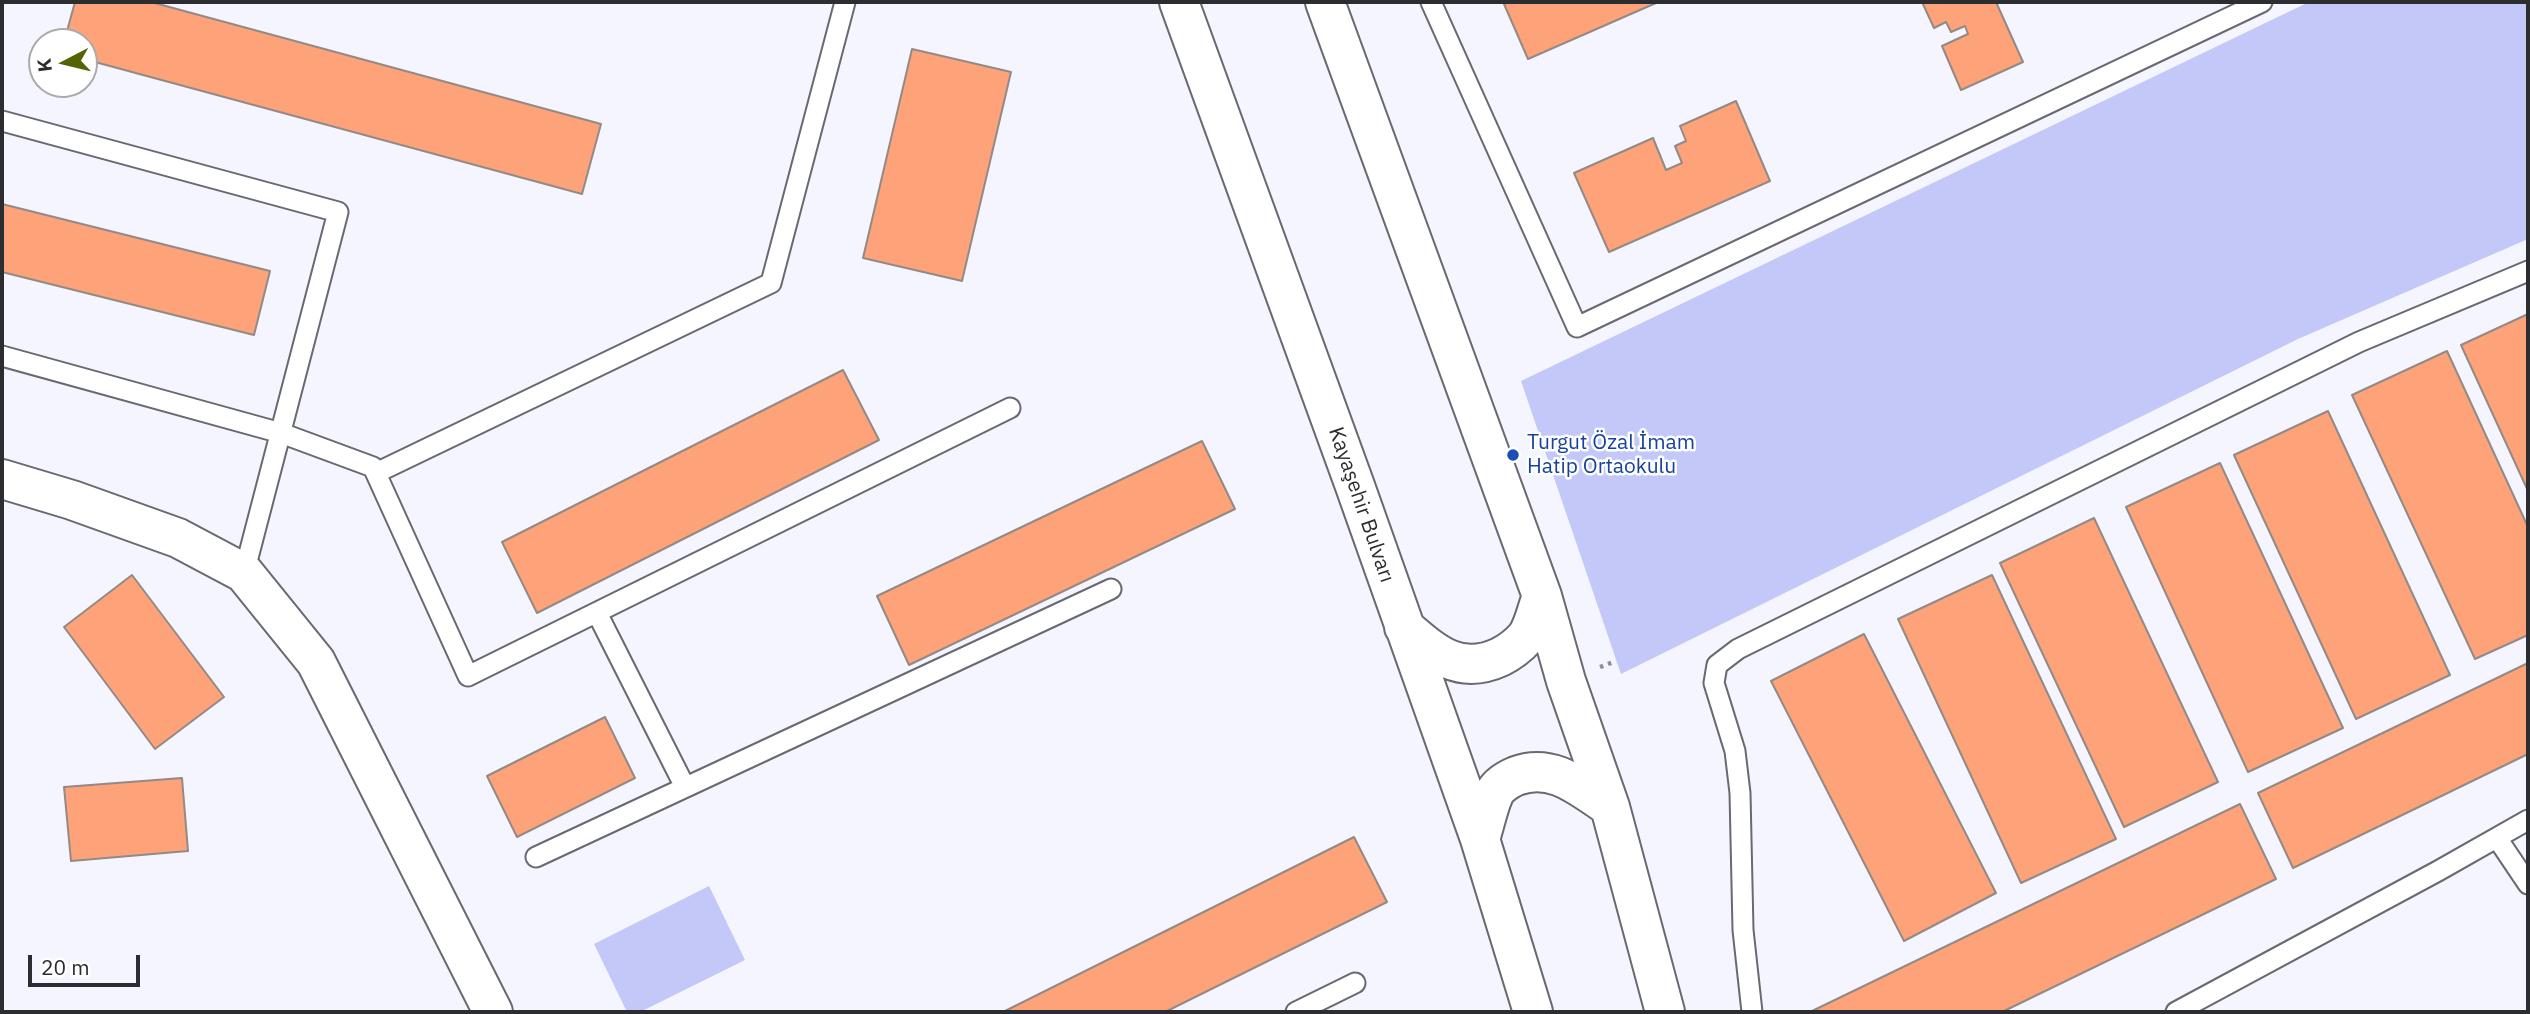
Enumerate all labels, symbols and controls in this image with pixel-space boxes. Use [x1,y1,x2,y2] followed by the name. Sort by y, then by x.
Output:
[28,28,98,98] north arrow
[31,57,57,73] text: K
[1323,424,1399,586] street label: Kayaşehir Bulvarı
[1527,430,1695,480] place label: Turgut Özal İmam Hatip Ortaokulu
[1505,447,1521,463] marker: Turgut Özal İmam Hatip Ortaokulu
[32,940,144,984] scale bar
[41,953,90,981] text: 20 m

